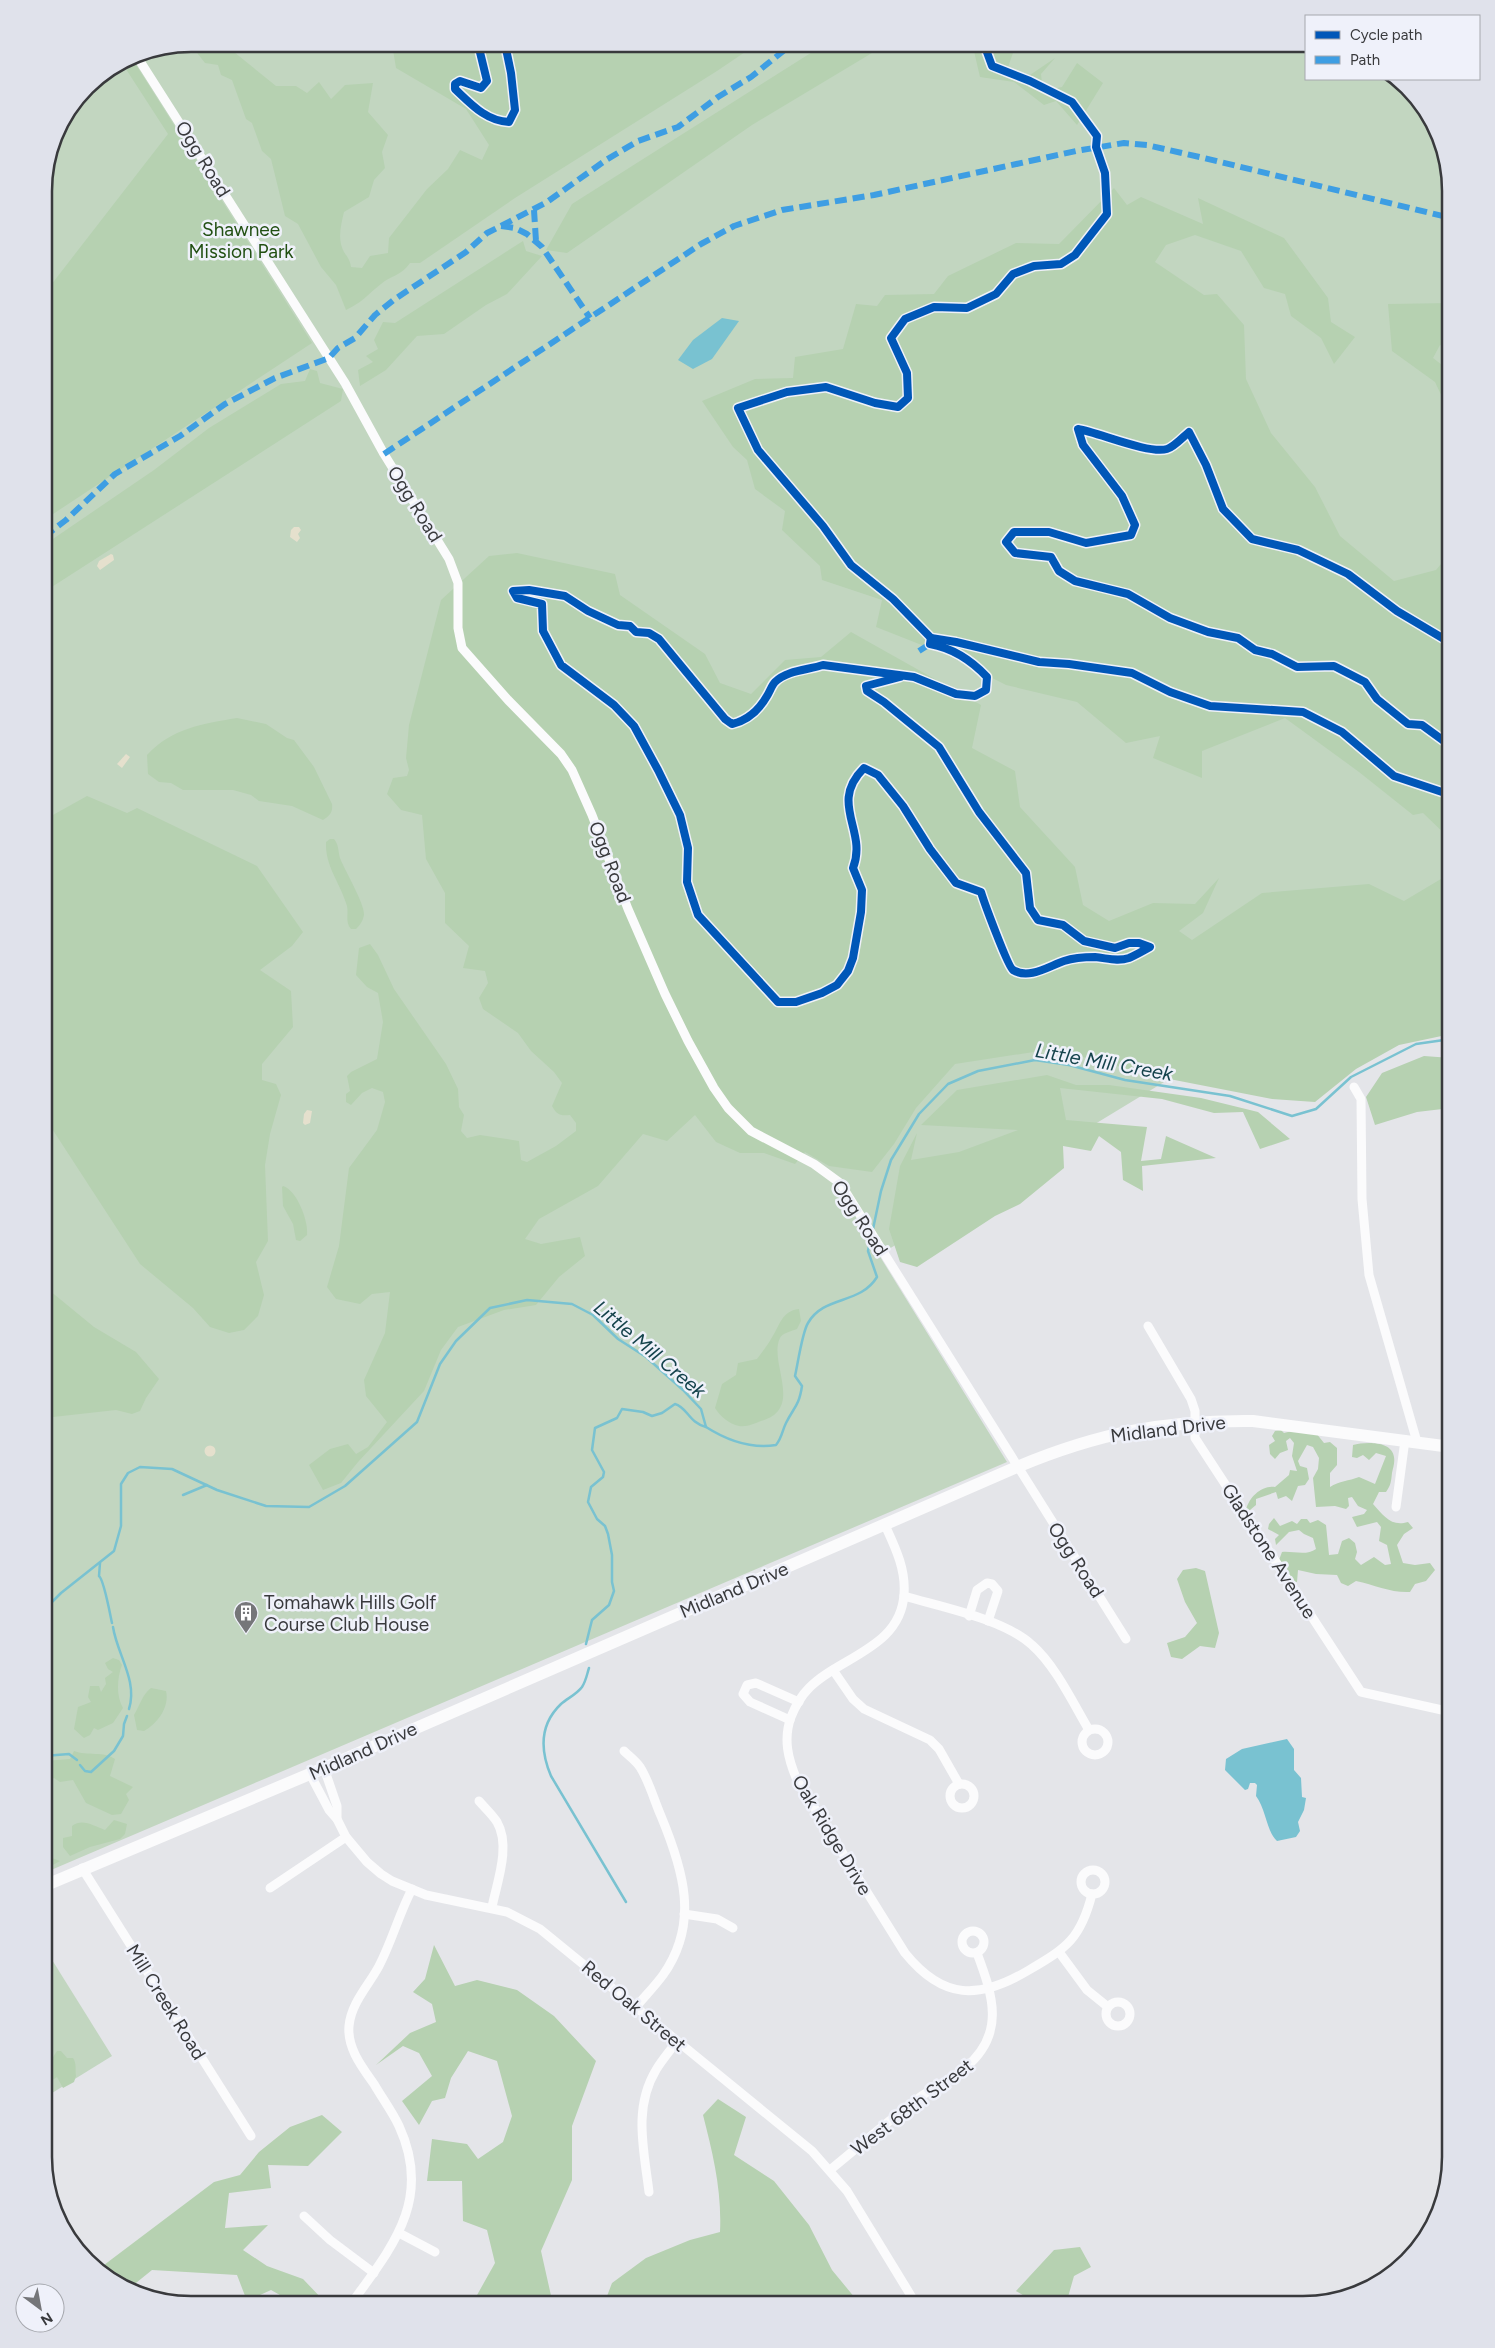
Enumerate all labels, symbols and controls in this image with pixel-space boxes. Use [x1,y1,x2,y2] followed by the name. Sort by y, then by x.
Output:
[1305,15,1480,80] legend
[1350,26,1422,44] text: Cycle path
[1350,51,1380,69] text: Path
[171,117,235,201] street label: Ogg Road
[188,218,294,263] park label: Shawnee Mission Park
[383,462,447,546] street label: Ogg Road
[584,818,636,906] street label: Ogg Road
[1033,1038,1176,1086] water label: Little Mill Creek
[827,1176,893,1260] street label: Ogg Road
[589,1295,712,1404] water label: Little Mill Creek
[1109,1411,1227,1447] street label: Midland Drive
[1217,1479,1321,1623] street label: Gladstone Avenue
[1043,1518,1109,1602] street label: Ogg Road
[676,1557,792,1623] street label: Midland Drive
[264,1591,436,1636] place label: Tomahawk Hills Golf Course Club House
[233,1600,259,1634] building icon: Tomahawk Hills Golf Course Club House
[305,1717,421,1785] street label: Midland Drive
[787,1771,877,1899] street label: Oak Ridge Drive
[121,1940,211,2064] street label: Mill Creek Road
[577,1956,691,2056] street label: Red Oak Street
[847,2054,977,2160] street label: West 68th Street
[15,2283,65,2333] north arrow
[38,2309,56,2329] text: N

